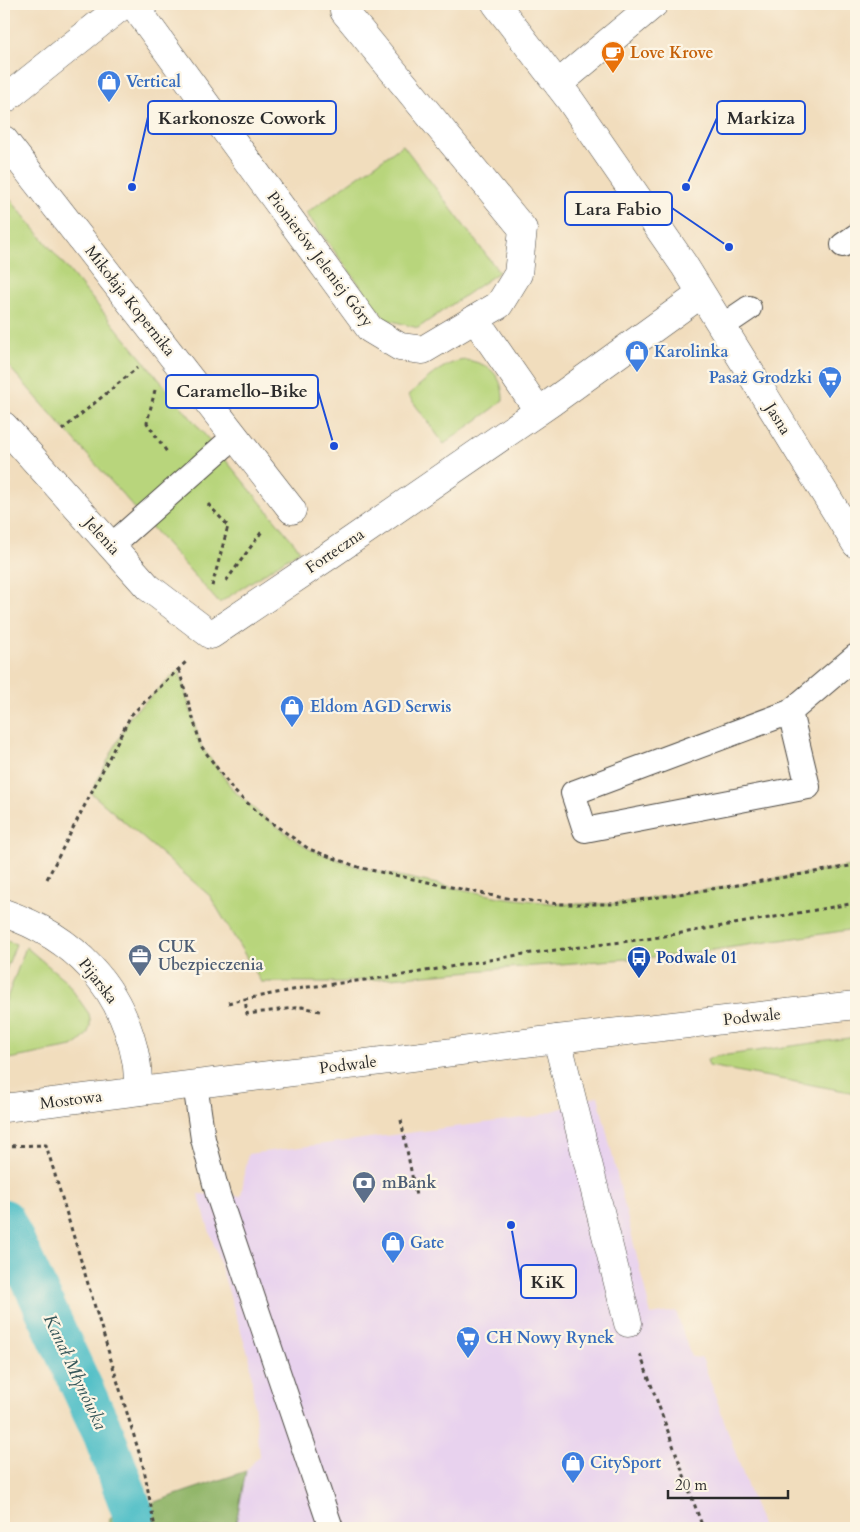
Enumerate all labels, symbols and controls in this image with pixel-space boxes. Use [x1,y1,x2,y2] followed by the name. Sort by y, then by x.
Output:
[600,40,626,74] cafe icon: Love Krove
[630,42,713,64] place label: Love Krove
[96,69,122,103] shop icon: Vertical
[126,71,181,93] place label: Vertical
[148,101,336,134] callout: Karkonosze Cowork
[717,101,805,134] callout: Markiza
[158,106,327,131] text: Karkonosze Cowork
[727,106,795,131] text: Markiza
[262,187,379,332] street label: Pionierów Jeleniej Góry
[565,192,672,225] callout: Lara Fabio
[575,197,661,222] text: Lara Fabio
[80,241,180,361] street label: Mikołaja Kopernika
[624,339,650,373] shop icon: Karolinka
[654,341,729,363] place label: Karolinka
[817,365,843,399] supermarket icon: Pasaż Grodzki
[709,367,812,389] place label: Pasaż Grodzki
[166,375,318,408] callout: Caramello-Bike
[176,379,308,404] text: Caramello-Bike
[759,397,796,439] street label: Jasna
[78,511,125,560] street label: Jelenia
[301,523,369,579] street label: Forteczna
[279,694,305,728] shop icon: Eldom AGD Serwis
[310,696,452,718] place label: Eldom AGD Serwis
[158,936,264,976] place label: CUK Ubezpieczenia
[127,943,153,977] office icon: CUK Ubezpieczenia
[626,945,652,979] bus stop icon: Podwale 01
[656,947,738,969] place label: Podwale 01
[73,954,123,1008] street label: Pijarska
[722,1003,782,1031] street label: Podwale
[318,1051,378,1079] street label: Podwale
[39,1085,103,1115] street label: Mostowa
[351,1170,377,1204] bank icon: mBank
[382,1172,437,1194] place label: mBank
[380,1230,406,1264] shop icon: Gate
[410,1232,445,1254] place label: Gate
[521,1265,576,1298] callout: KiK
[531,1270,566,1295] text: KiK
[37,1310,113,1434] water label: Kanał Młynówka
[455,1325,481,1359] supermarket icon: CH Nowy Rynek
[486,1327,614,1349] place label: CH Nowy Rynek
[560,1450,586,1484] shop icon: CitySport
[590,1452,661,1474] place label: CitySport
[668,1467,788,1499] scale bar
[675,1475,707,1495] text: 20 m

